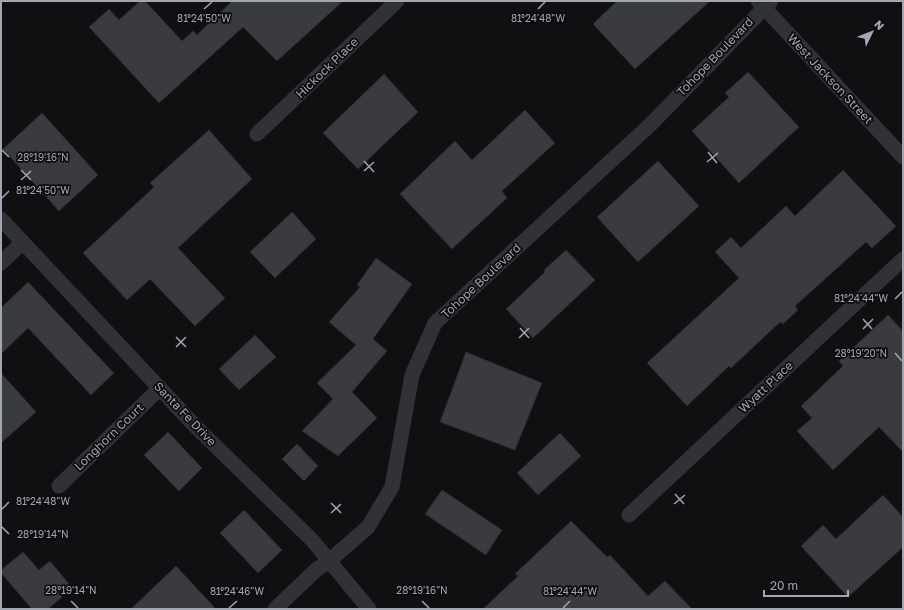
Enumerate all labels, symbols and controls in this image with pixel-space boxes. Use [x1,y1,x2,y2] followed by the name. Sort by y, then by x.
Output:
[177,12,231,24] text: 81°24'50"W
[511,12,565,24] text: 81°24'48"W
[852,12,892,52] north arrow
[673,14,756,99] street label: Tohope Boulevard
[872,17,887,32] text: N
[785,30,876,127] street label: West Jackson Street
[292,34,361,101] street label: Hickock Place
[17,151,69,163] text: 28°19'16"N
[16,184,70,196] text: 81°24'50"W
[438,240,524,321] street label: Tohope Boulevard
[834,292,888,304] text: 81°24'44"W
[835,347,887,359] text: 28°19'20"N
[735,358,796,416] street label: Wyatt Place
[151,379,220,449] street label: Santa Fe Drive
[71,400,147,474] street label: Longhorn Court
[16,495,70,507] text: 81°24'48"W
[17,528,69,540] text: 28°19'14"N
[764,572,848,598] scale bar
[770,578,798,593] text: 20 m
[45,584,97,596] text: 28°19'14"N
[396,584,448,596] text: 28°19'16"N
[210,585,264,597] text: 81°24'46"W
[543,585,597,597] text: 81°24'44"W

